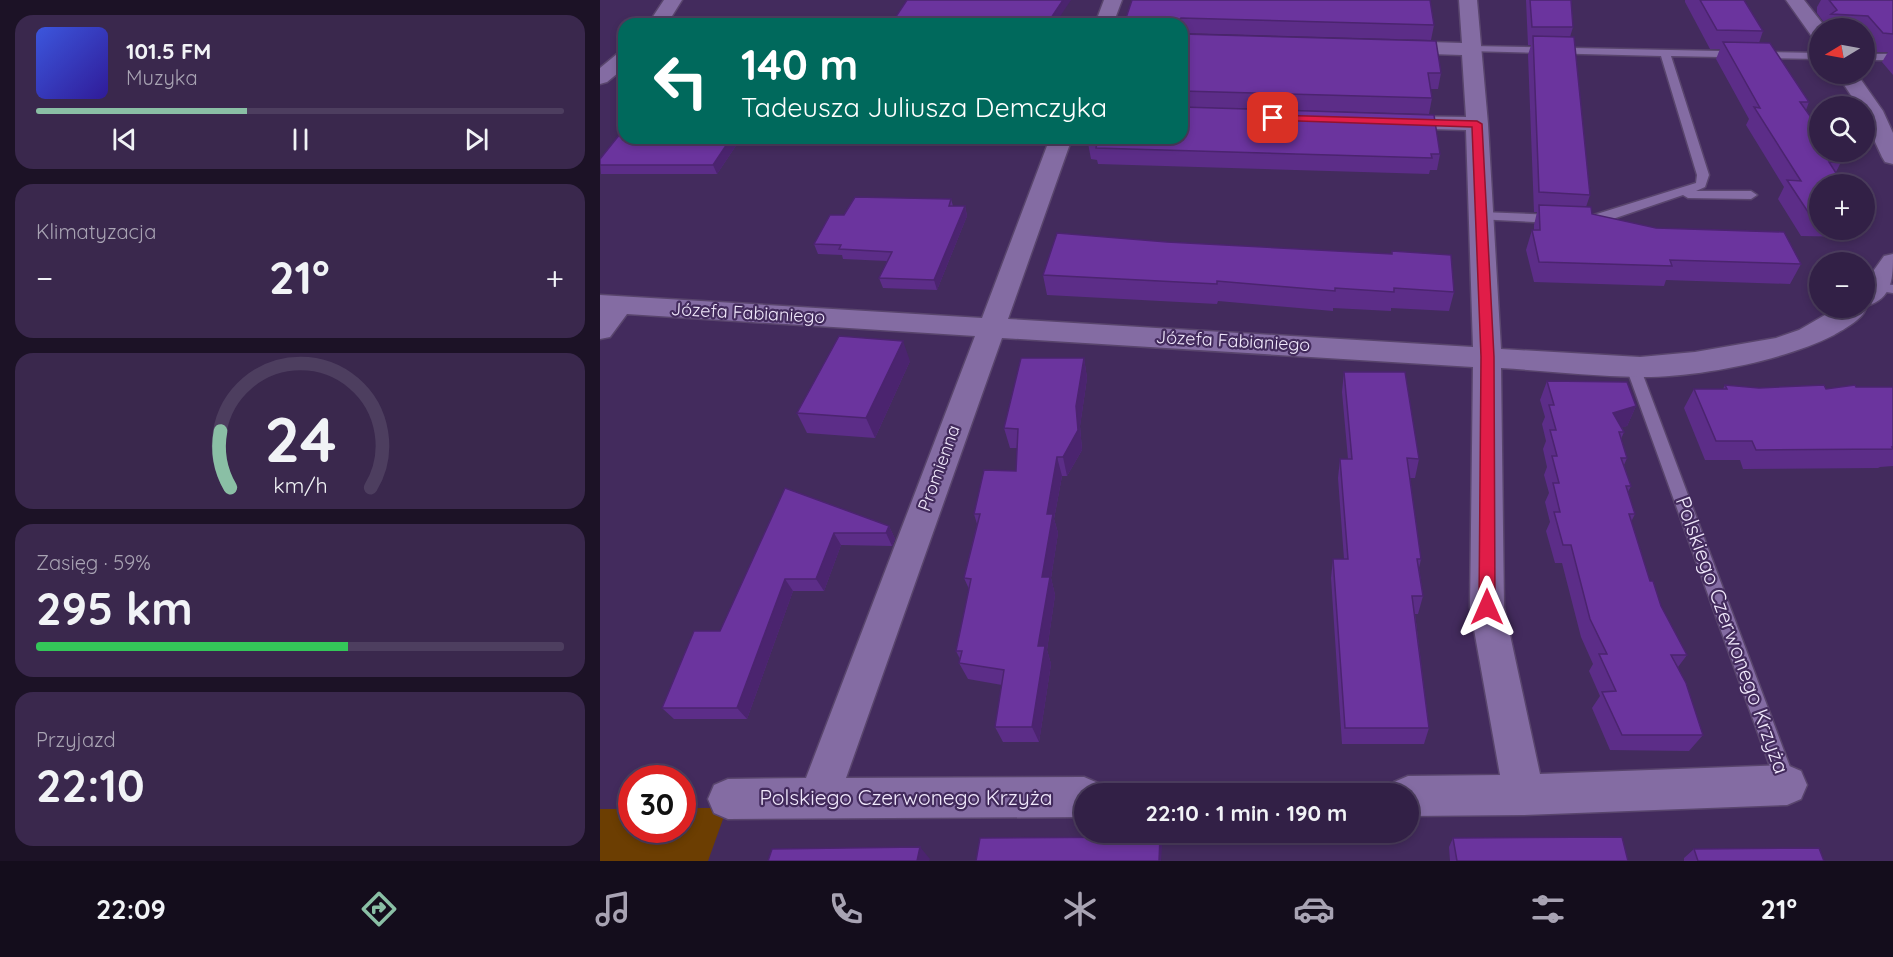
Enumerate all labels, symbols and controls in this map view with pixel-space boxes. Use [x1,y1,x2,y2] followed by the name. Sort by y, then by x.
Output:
[1809,18,1875,84] north arrow
[1809,18,1875,318] map controls
[126,37,211,65] text: 101.5 FM
[741,38,858,91] text: 140 m
[642,42,720,120] icon: left
[126,65,198,90] text: Muzyka
[741,90,1107,124] text: Tadeusza Juliusza Demczyka
[1247,92,1298,143] pin
[1809,96,1875,162] button: search
[1256,101,1289,134] icon: arrive
[108,123,141,156] icon: previous
[284,123,317,156] icon: pause
[460,123,493,156] icon: next
[1809,174,1875,240] button: +
[36,219,156,244] text: Klimatyzacja
[269,249,330,305] text: 21°
[1809,252,1875,318] button: −
[36,257,53,298] text: −
[545,257,564,298] text: +
[670,297,826,328] street label: Józefa Fabianiego
[1155,325,1311,356] street label: Józefa Fabianiego
[264,400,336,478] text: 24
[912,421,965,514] street label: Promienna
[273,472,327,498] text: km/h
[1671,492,1795,777] street label: Polskiego Czerwonego Krzyża
[36,550,151,575] text: Zasięg · 59%
[1455,575,1519,639] position arrow
[36,580,193,636] text: 295 km
[36,727,116,752] text: Przyjazd
[36,757,145,813] text: 22:10
[618,765,696,843] speed limit sign: 30
[759,784,1053,810] street label: Polskiego Czerwonego Krzyża
[1146,799,1347,827] text: 22:10 · 1 min · 190 m
[358,888,400,930] icon: directions
[592,888,634,930] icon: music
[825,888,867,930] icon: phone
[1059,888,1101,930] icon: climate
[1293,888,1335,930] icon: car
[1527,888,1569,930] icon: filters
[96,892,166,926] text: 22:09
[1761,892,1797,926] text: 21°

